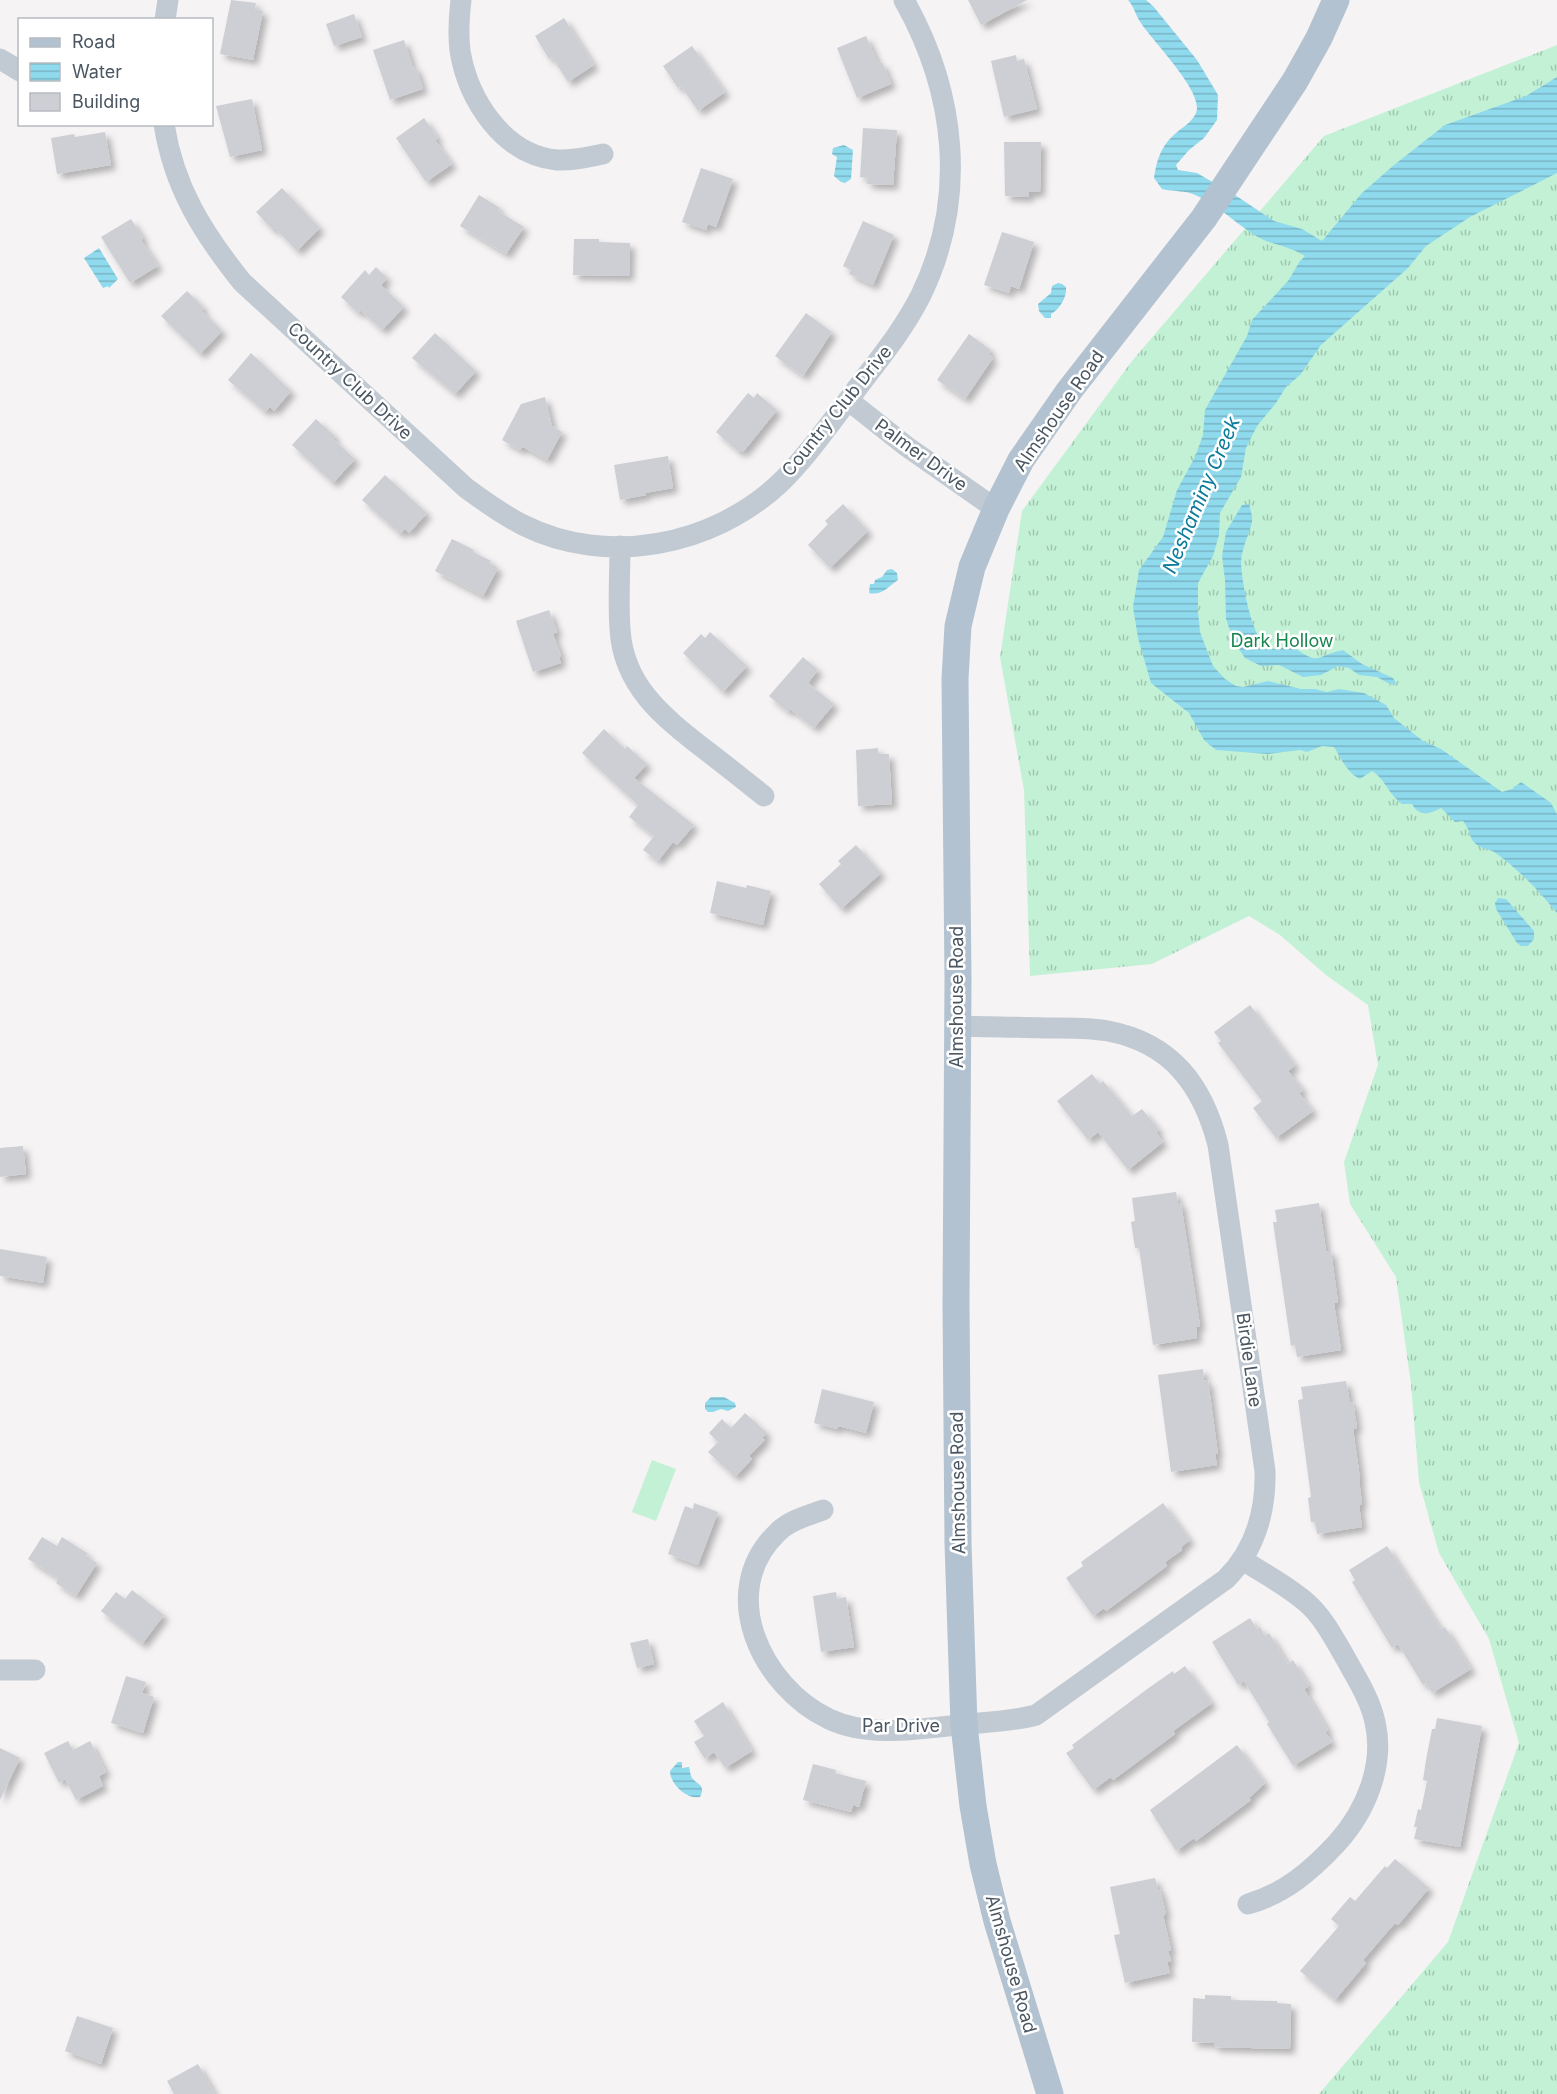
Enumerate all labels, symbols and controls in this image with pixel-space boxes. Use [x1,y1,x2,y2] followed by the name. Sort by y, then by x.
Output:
[18,18,213,126] legend
[72,31,115,52] text: Road
[72,61,122,82] text: Water
[72,91,140,112] text: Building
[284,318,417,444] street label: Country Club Drive
[777,341,896,480] street label: Country Club Drive
[1009,346,1108,475] street label: Almshouse Road
[1157,412,1245,577] water label: Neshaminy Creek
[871,414,971,495] street label: Palmer Drive
[1230,630,1334,651] park label: Dark Hollow
[946,926,967,1068] street label: Almshouse Road
[1232,1311,1267,1408] street label: Birdie Lane
[946,1412,969,1554] street label: Almshouse Road
[862,1715,940,1736] street label: Par Drive
[982,1892,1041,2035] street label: Almshouse Road

